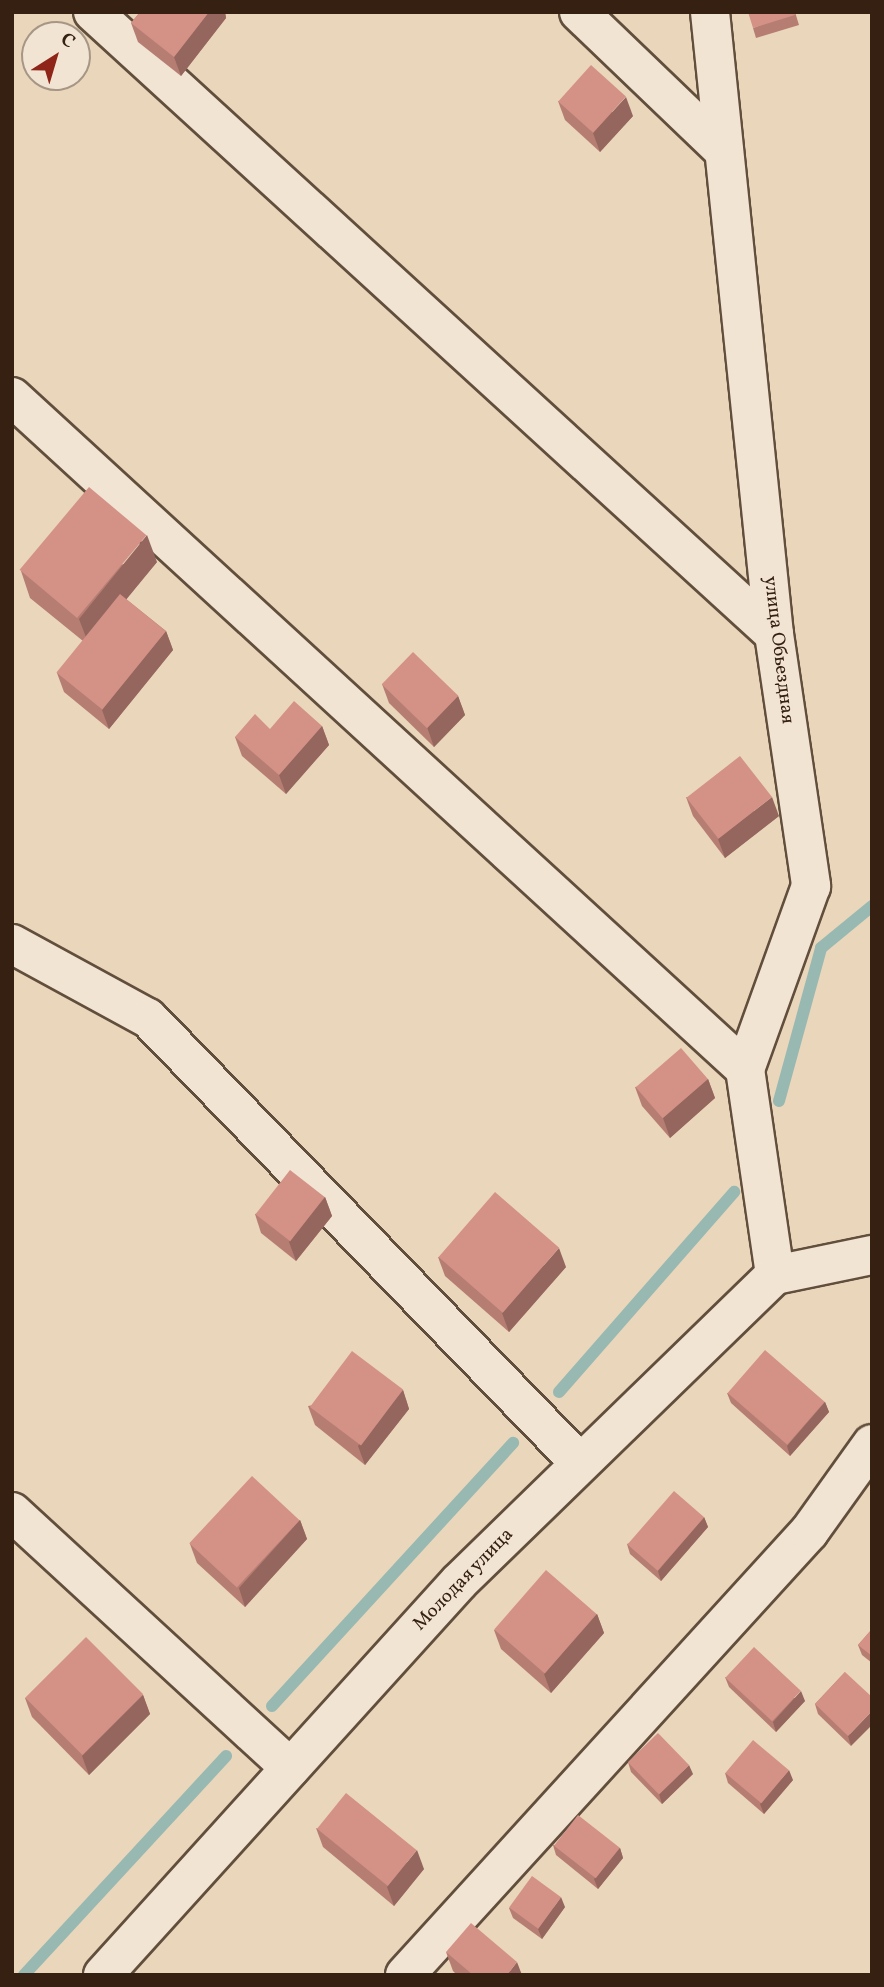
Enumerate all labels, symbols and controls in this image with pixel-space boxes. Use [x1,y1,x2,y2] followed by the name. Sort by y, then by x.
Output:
[21,21,91,91] north arrow
[55,27,80,55] text: С
[758,575,798,725] street label: улица Обьездная
[409,1524,519,1636] street label: Молодая улица

